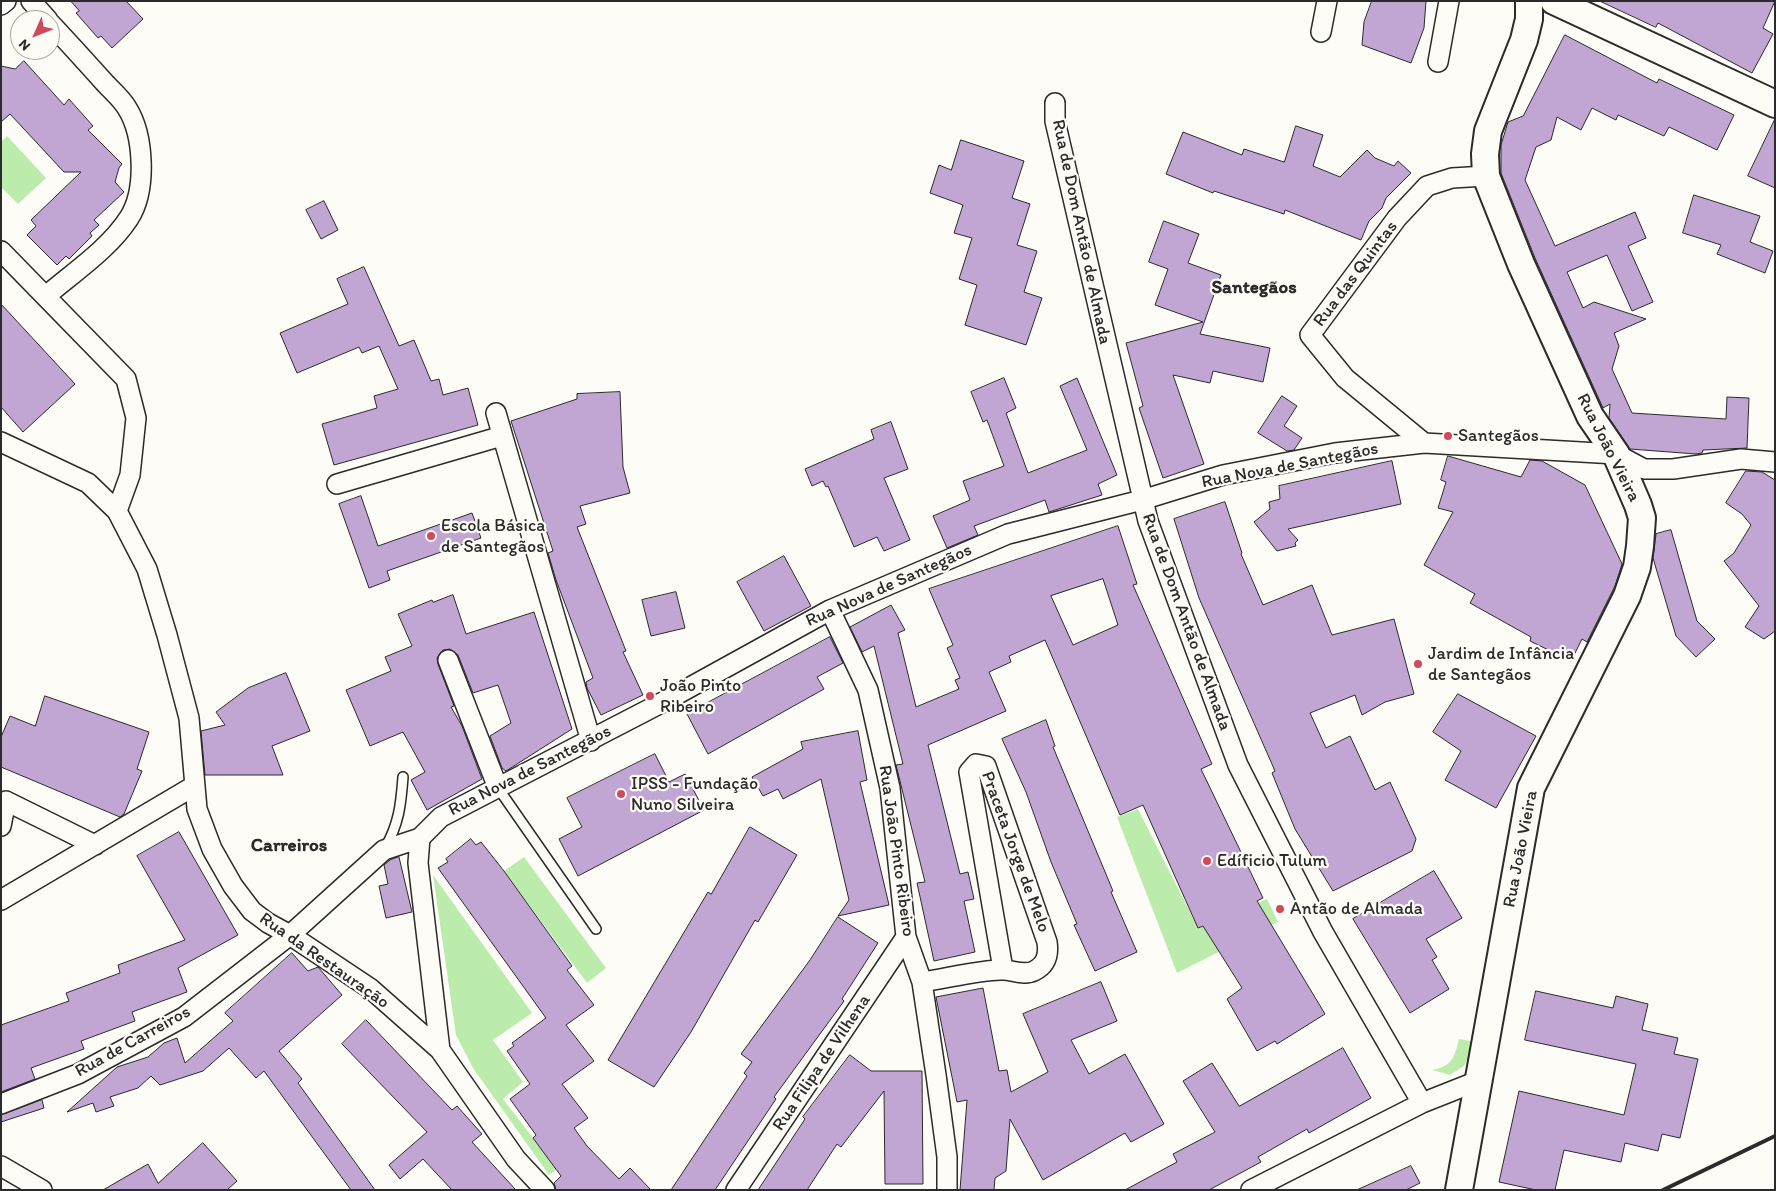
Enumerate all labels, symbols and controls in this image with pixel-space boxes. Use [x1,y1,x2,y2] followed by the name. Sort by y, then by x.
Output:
[10,10,60,60] north arrow
[15,36,34,54] text: N
[1047,118,1115,346] street label: Rua de Dom Antão de Almada
[1309,217,1403,331] street label: Rua das Quintas
[1211,277,1297,299] district label: Santegãos
[1571,390,1645,506] street label: Rua João Vieira
[1458,425,1539,447] place label: Santegãos
[1442,430,1454,442] marker: Santegãos
[1200,438,1380,494] street label: Rua Nova de Santegãos
[1137,511,1235,733] street label: Rua de Dom Antão de Almada
[441,515,545,558] place label: Escola Básica de Santegãos
[425,530,437,542] marker: Escola Básica de Santegãos
[803,540,975,632] street label: Rua Nova de Santegãos
[1428,643,1574,686] place label: Jardim de Infância de Santegãos
[1412,658,1424,670] marker: Jardim de Infância de Santegãos
[660,675,741,718] place label: João Pinto Ribeiro
[644,690,656,702] marker: João Pinto Ribeiro
[445,721,615,821] street label: Rua Nova de Santegãos
[873,764,919,938] street label: Rua João Pinto Ribeiro
[976,769,1054,935] street label: Praceta Jorge de Melo
[631,773,758,816] place label: IPSS - Fundação Nuno Silveira
[615,788,627,800] marker: IPSS - Fundação Nuno Silveira
[1499,789,1543,909] street label: Rua João Vieira
[251,835,327,857] district label: Carreiros
[1217,850,1327,872] place label: Edíficio Tulum
[1201,855,1213,867] marker: Edíficio Tulum
[1290,898,1423,920] place label: Antão de Almada
[1274,903,1286,915] marker: Antão de Almada
[255,908,393,1014] street label: Rua da Restauração
[768,991,876,1135] street label: Rua Filipa de Vilhena
[72,1001,194,1083] street label: Rua de Carreiros

